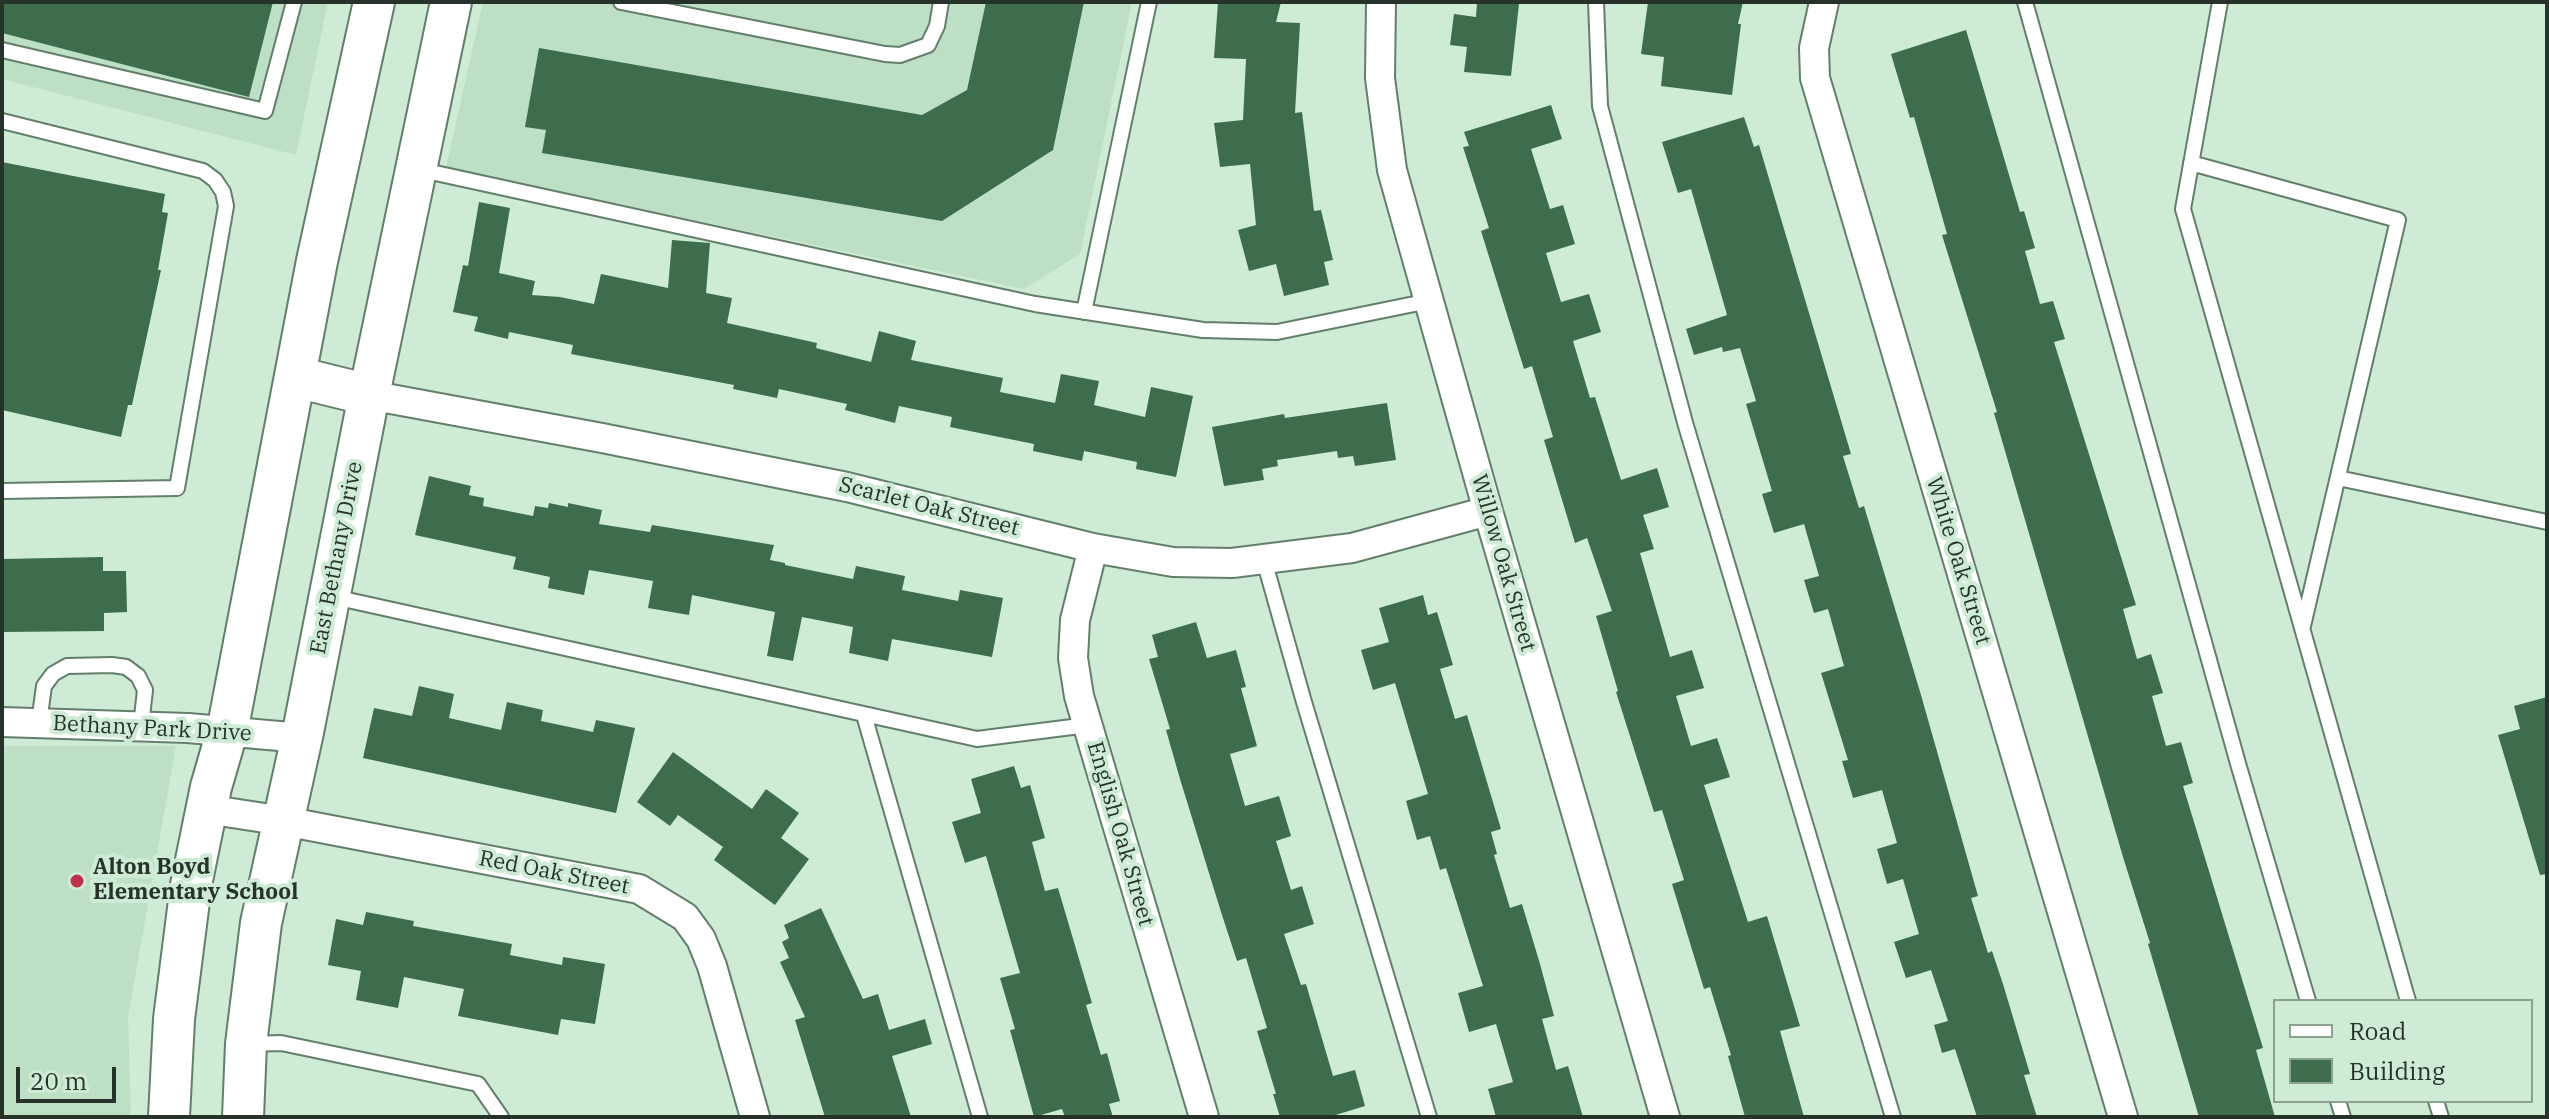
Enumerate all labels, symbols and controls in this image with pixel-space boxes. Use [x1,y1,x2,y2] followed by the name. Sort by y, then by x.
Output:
[305,459,369,657] street label: East Bethany Drive
[1465,471,1541,655] street label: Willow Oak Street
[836,472,1022,542] street label: Scarlet Oak Street
[1920,474,1996,648] street label: White Oak Street
[52,711,252,747] street label: Bethany Park Drive
[1081,739,1159,929] street label: English Oak Street
[477,845,631,901] street label: Red Oak Street
[93,855,298,906] place label: Alton Boyd Elementary School
[68,872,86,890] marker: Alton Boyd Elementary School
[2273,999,2533,1103] legend
[2349,1015,2406,1047] text: Road
[20,1051,120,1101] scale bar
[2349,1055,2445,1087] text: Building
[30,1065,87,1097] text: 20 m

